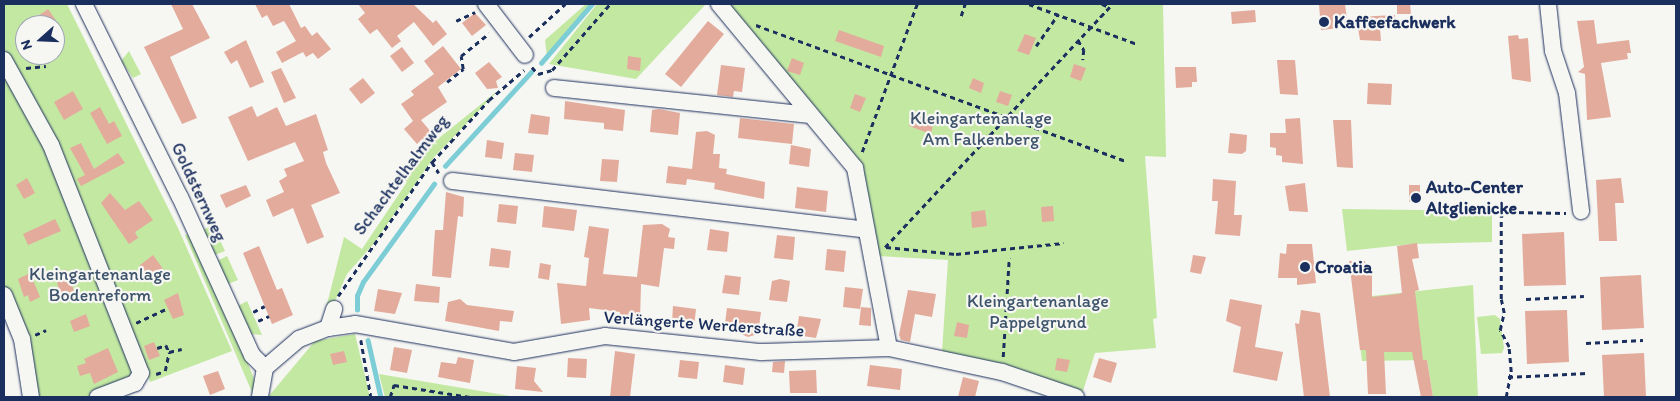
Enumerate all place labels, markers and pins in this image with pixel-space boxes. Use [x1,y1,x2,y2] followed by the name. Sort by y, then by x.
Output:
[1334,11,1456,33] place label: Kaffeefachwerk
[1318,16,1330,28] marker: Kaffeefachwerk
[1426,177,1523,220] place label: Auto-Center Altglienicke
[1410,192,1422,204] marker: Auto-Center Altglienicke
[1315,256,1372,278] place label: Croatia
[1299,261,1311,273] marker: Croatia

